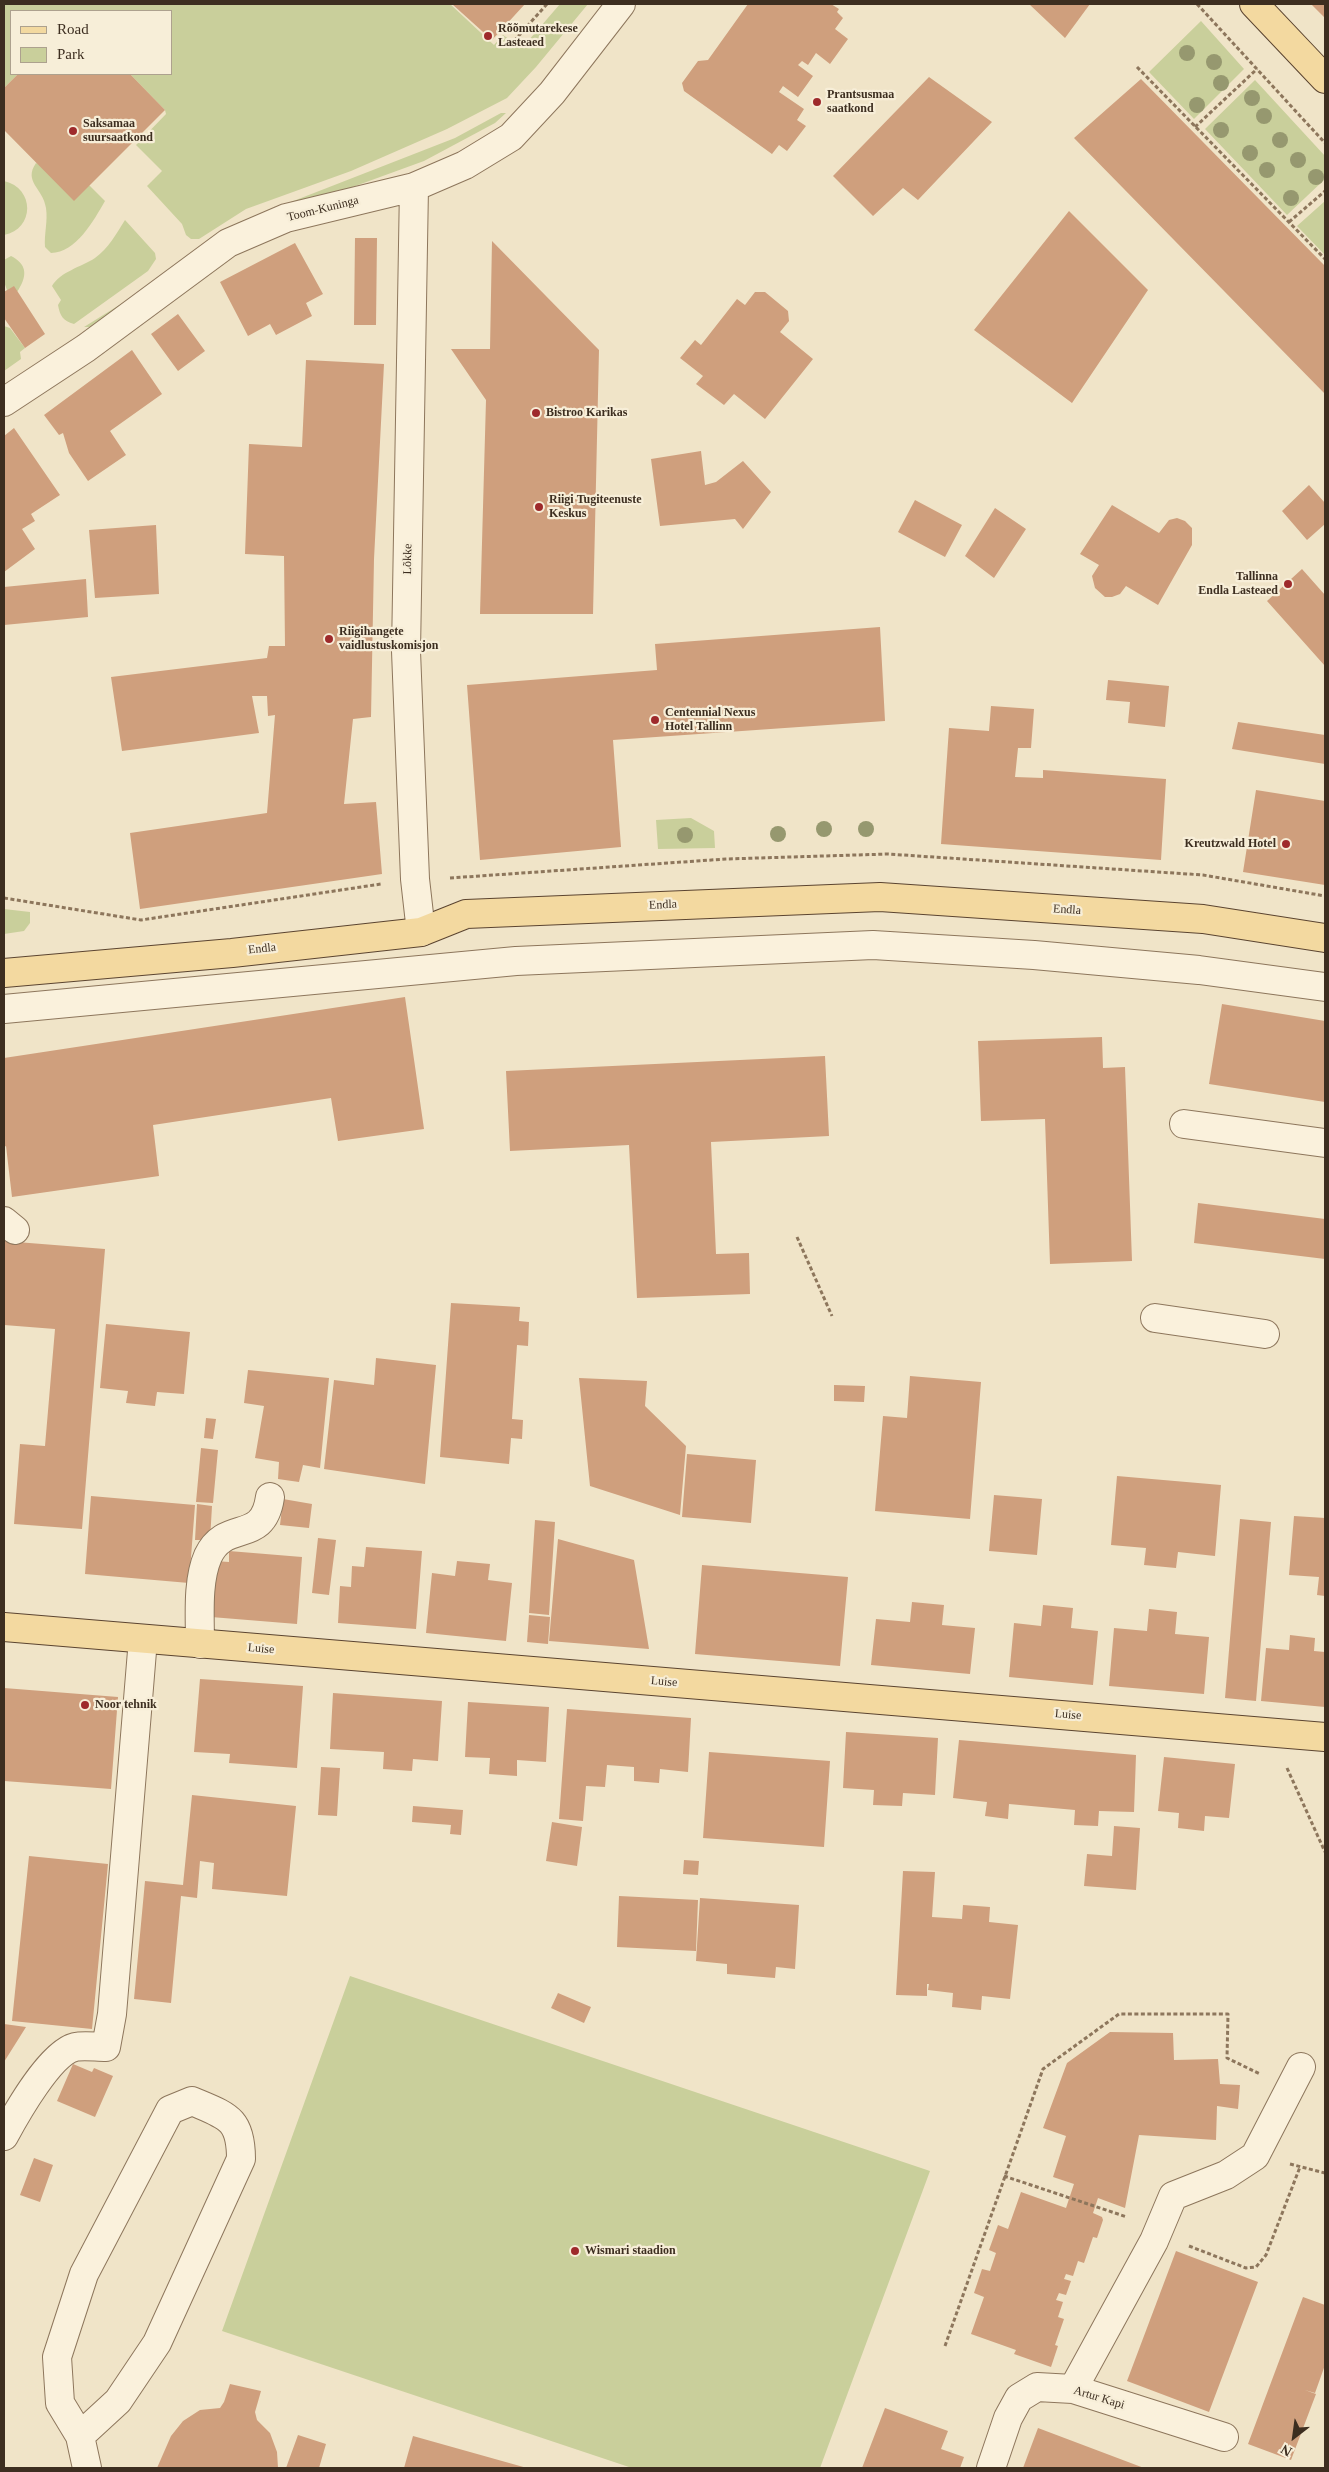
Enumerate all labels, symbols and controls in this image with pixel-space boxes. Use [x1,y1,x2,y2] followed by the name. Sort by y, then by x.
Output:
[10,10,172,75] legend
[57,21,89,37] text: Road
[498,22,578,50] place label: Rõõmutarekese Lasteaed
[482,30,494,42] marker: Rõõmutarekese Lasteaed
[57,46,85,62] text: Park
[827,88,894,116] place label: Prantsusmaa saatkond
[811,96,823,108] marker: Prantsusmaa saatkond
[83,117,153,145] place label: Saksamaa suursaatkond
[67,125,79,137] marker: Saksamaa suursaatkond
[286,193,360,225] street label: Toom-Kuninga
[546,406,627,420] place label: Bistroo Karikas
[530,407,542,419] marker: Bistroo Karikas
[549,493,642,521] place label: Riigi Tugiteenuste Keskus
[533,501,545,513] marker: Riigi Tugiteenuste Keskus
[401,544,415,574] street label: Lõkke
[1198,570,1278,598] place label: Tallinna Endla Lasteaed
[1282,578,1294,590] marker: Tallinna Endla Lasteaed
[339,625,438,653] place label: Riigihangete vaidlustuskomisjon
[323,633,335,645] marker: Riigihangete vaidlustuskomisjon
[665,706,755,734] place label: Centennial Nexus Hotel Tallinn
[649,714,661,726] marker: Centennial Nexus Hotel Tallinn
[1185,837,1276,851] place label: Kreutzwald Hotel
[1280,838,1292,850] marker: Kreutzwald Hotel
[649,897,677,913] street label: Endla
[1053,902,1081,918] street label: Endla
[247,940,277,958] street label: Endla
[247,1641,275,1657] street label: Luise
[650,1674,678,1690] street label: Luise
[95,1698,157,1712] place label: Noor tehnik
[79,1699,91,1711] marker: Noor tehnik
[1054,1707,1082,1723] street label: Luise
[585,2244,676,2258] place label: Wismari staadion
[569,2245,581,2257] marker: Wismari staadion
[1072,2383,1126,2413] street label: Artur Kapi
[1269,2412,1319,2462] north arrow
[1278,2441,1294,2459] text: N

